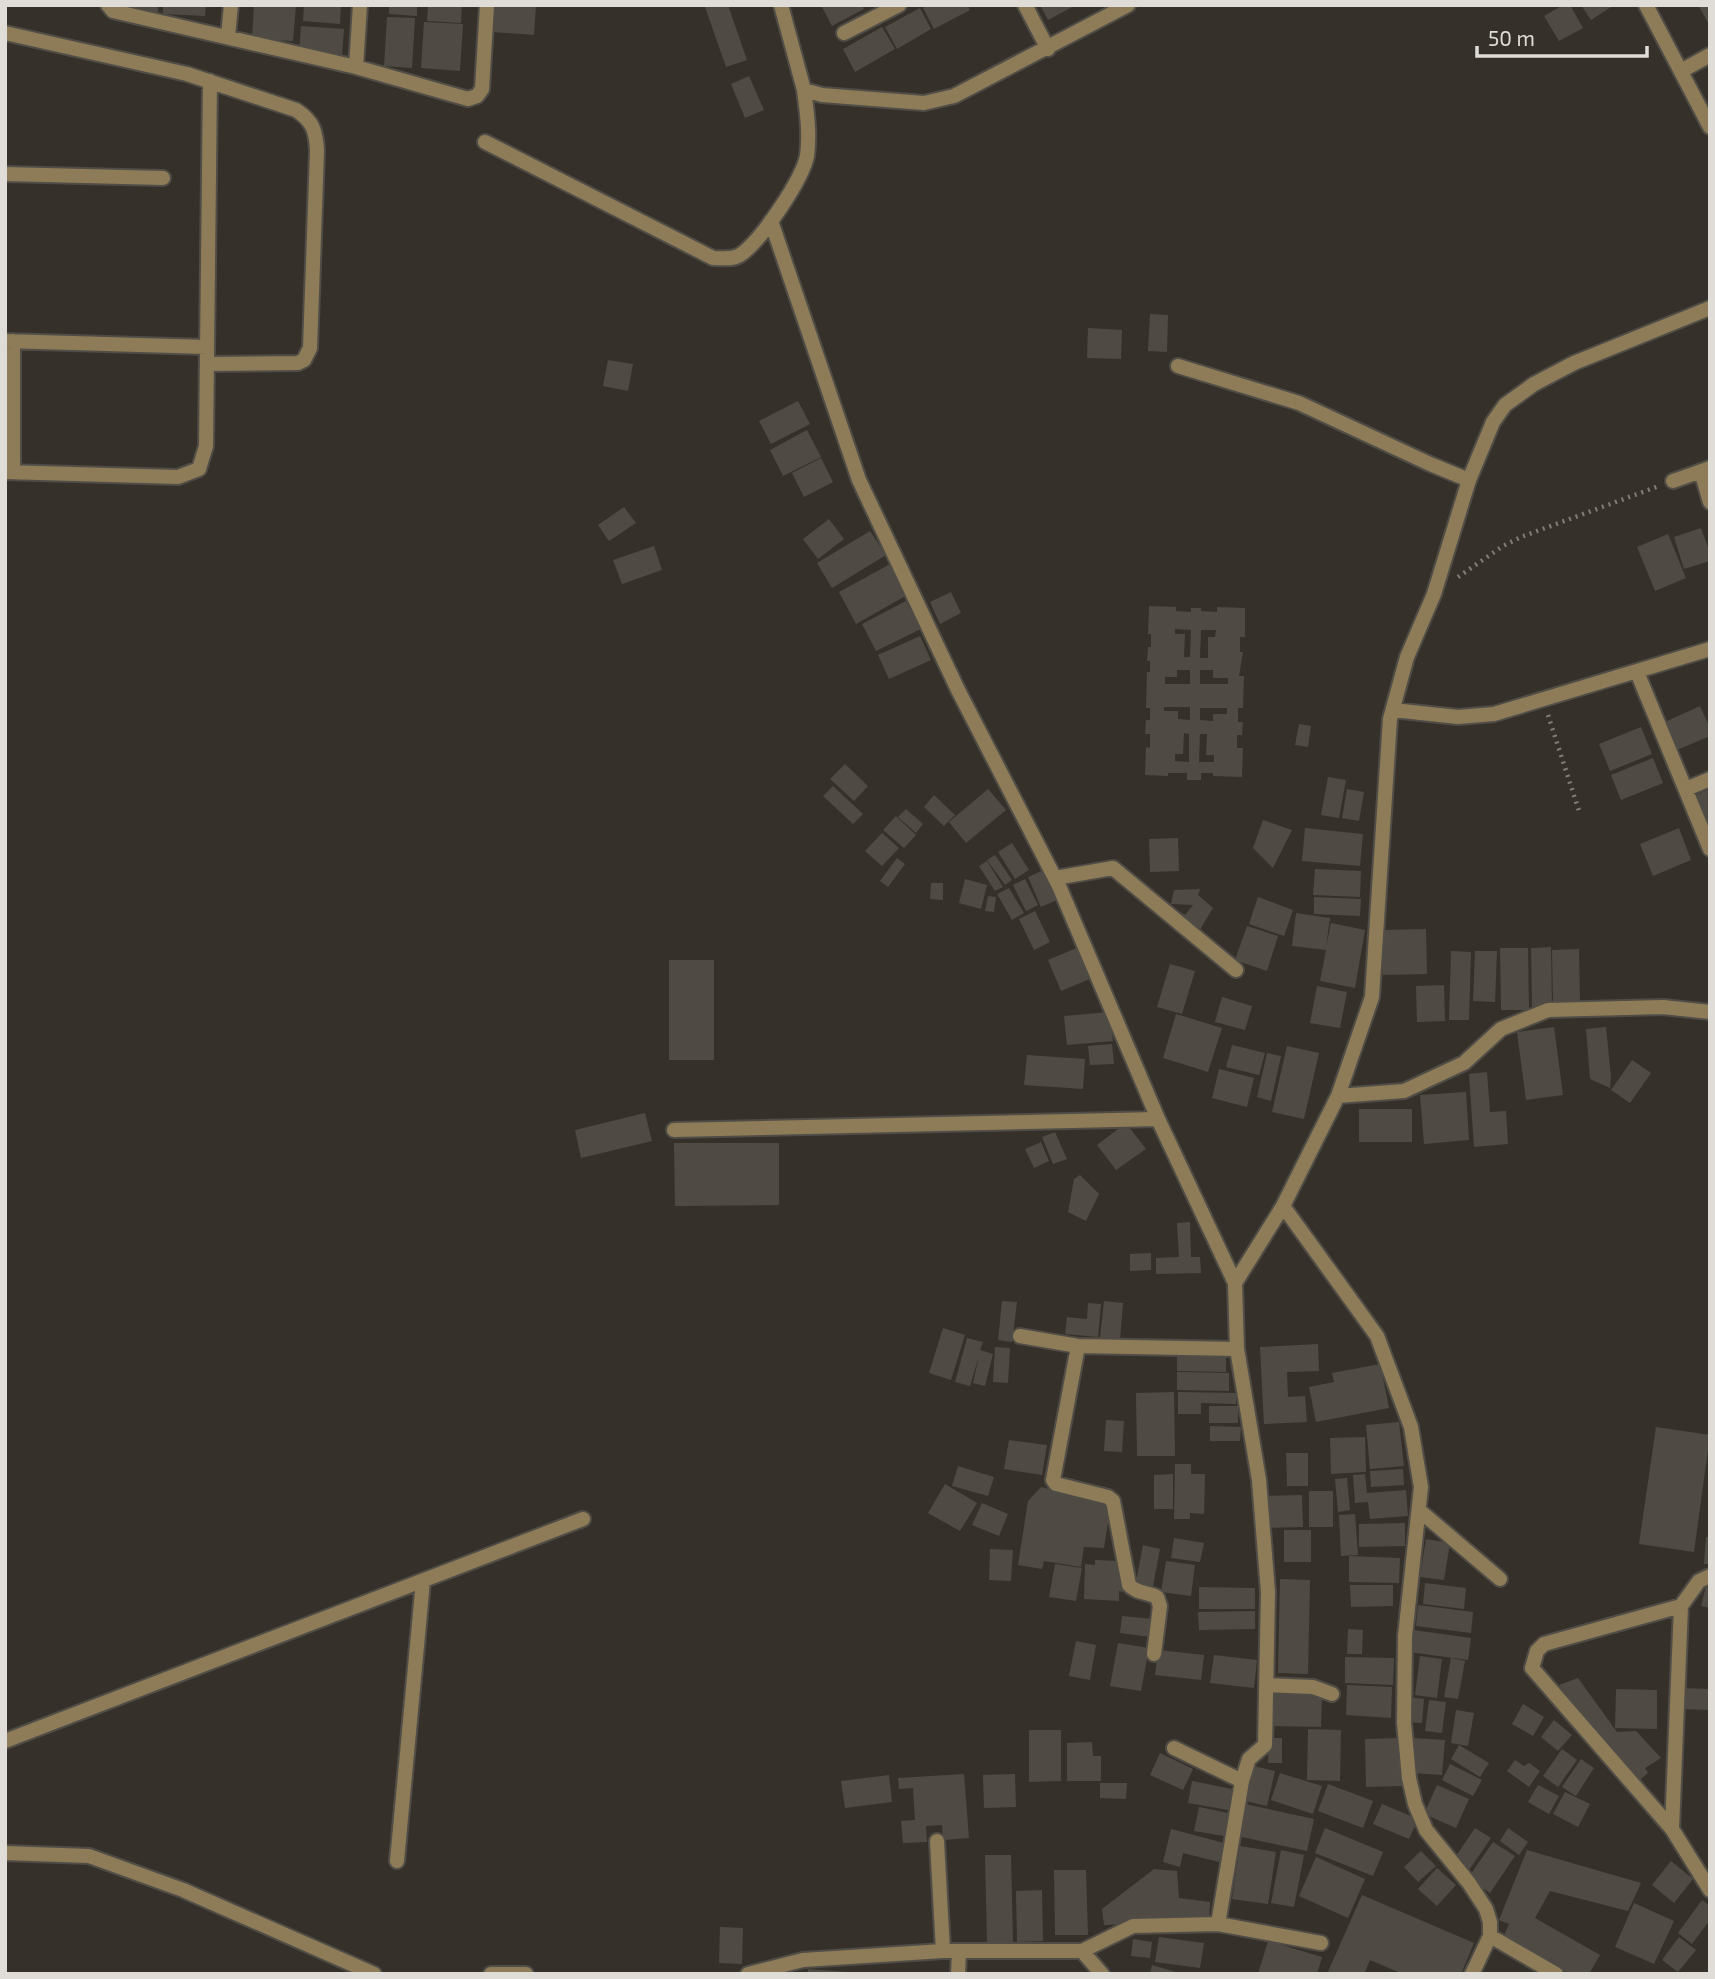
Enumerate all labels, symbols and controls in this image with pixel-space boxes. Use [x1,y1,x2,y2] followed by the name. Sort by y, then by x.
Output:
[1477,14,1647,58] scale bar
[1488,25,1535,50] text: 50 m

